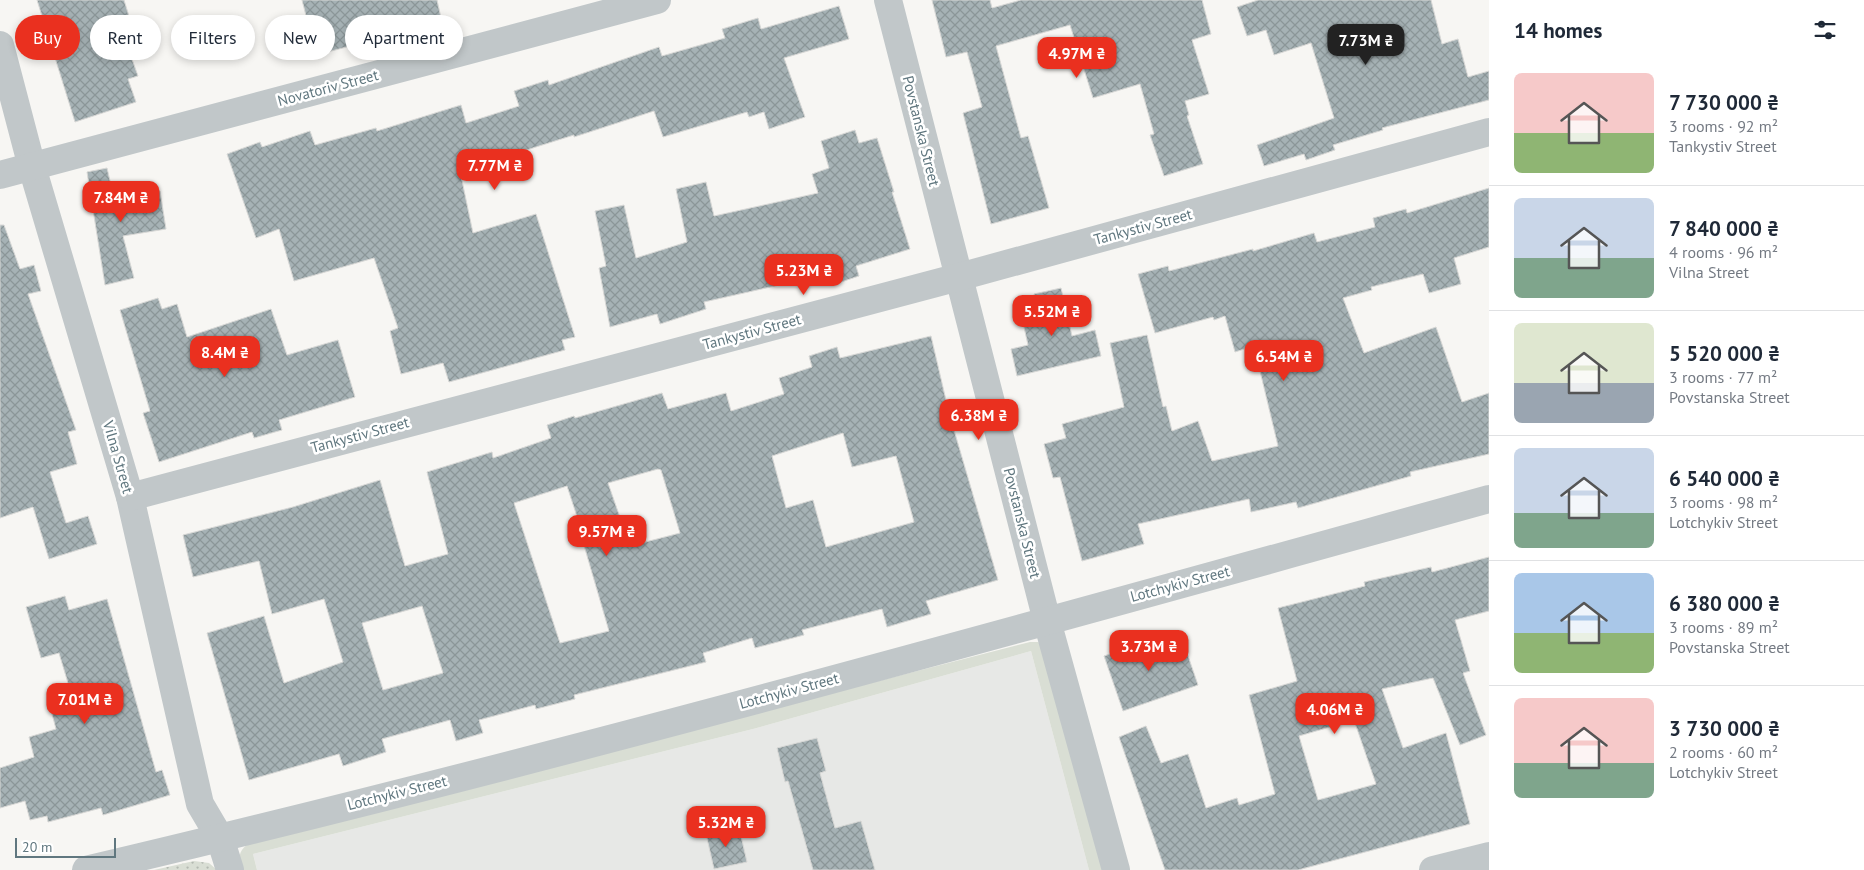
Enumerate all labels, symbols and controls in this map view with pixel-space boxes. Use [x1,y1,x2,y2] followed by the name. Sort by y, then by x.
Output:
[15,15,80,60] chip: Buy
[90,15,161,60] chip: Rent
[171,15,255,60] chip: Filters
[265,15,335,60] chip: New
[345,15,463,60] chip: Apartment
[1811,16,1839,44] icon: filters
[1514,17,1602,44] text: 14 homes
[1320,23,1412,66] pin: 7.73M ₴
[1338,30,1394,50] text: 7.73M ₴
[1031,36,1123,79] pin: 4.97M ₴
[1048,43,1106,63] text: 4.97M ₴
[275,65,380,110] street label: Novatoriv Street
[899,74,944,188] street label: Povstanska Street
[1669,89,1779,116] text: 7 730 000 ₴
[1554,93,1614,153] icon: home
[1669,116,1778,136] text: 3 rooms · 92 m²
[1669,136,1777,156] text: Tankystiv Street
[449,148,541,191] pin: 7.77M ₴
[467,155,523,175] text: 7.77M ₴
[75,180,167,223] pin: 7.84M ₴
[93,187,149,207] text: 7.84M ₴
[1092,204,1194,249] street label: Tankystiv Street
[1669,215,1779,242] text: 7 840 000 ₴
[1554,218,1614,278] icon: home
[1669,242,1778,262] text: 4 rooms · 96 m²
[758,254,850,296] pin: 5.23M ₴
[775,260,833,280] text: 5.23M ₴
[1669,262,1749,282] text: Vilna Street
[1006,294,1098,337] pin: 5.52M ₴
[1023,301,1081,321] text: 5.52M ₴
[701,309,803,354] street label: Tankystiv Street
[184,336,266,378] pin: 8.4M ₴
[1238,340,1330,382] pin: 6.54M ₴
[1669,340,1780,367] text: 5 520 000 ₴
[201,342,249,362] text: 8.4M ₴
[1554,343,1614,403] icon: home
[1255,346,1313,366] text: 6.54M ₴
[1669,367,1777,387] text: 3 rooms · 77 m²
[1669,387,1790,407] text: Povstanska Street
[933,398,1025,441] pin: 6.38M ₴
[950,405,1008,425] text: 6.38M ₴
[309,412,411,457] street label: Tankystiv Street
[99,417,138,495] street label: Vilna Street
[1669,465,1780,492] text: 6 540 000 ₴
[1000,466,1045,580] street label: Povstanska Street
[1554,468,1614,528] icon: home
[1669,492,1778,512] text: 3 rooms · 98 m²
[1669,512,1778,532] text: Lotchykiv Street
[561,514,653,557] pin: 9.57M ₴
[578,521,636,541] text: 9.57M ₴
[1128,561,1232,606] street label: Lotchykiv Street
[1669,590,1780,617] text: 6 380 000 ₴
[1554,593,1614,653] icon: home
[1669,617,1778,637] text: 3 rooms · 89 m²
[1103,630,1195,672] pin: 3.73M ₴
[1120,636,1178,656] text: 3.73M ₴
[1669,637,1790,657] text: Povstanska Street
[737,668,841,713] street label: Lotchykiv Street
[39,682,131,725] pin: 7.01M ₴
[57,689,113,709] text: 7.01M ₴
[1289,692,1381,735] pin: 4.06M ₴
[1306,699,1364,719] text: 4.06M ₴
[1669,715,1780,742] text: 3 730 000 ₴
[1554,718,1614,778] icon: home
[1669,742,1778,762] text: 2 rooms · 60 m²
[1669,762,1778,782] text: Lotchykiv Street
[345,771,449,814] street label: Lotchykiv Street
[680,806,772,848] pin: 5.32M ₴
[697,812,755,832] text: 5.32M ₴
[15,835,116,858] scale bar
[22,838,52,856] text: 20 m

